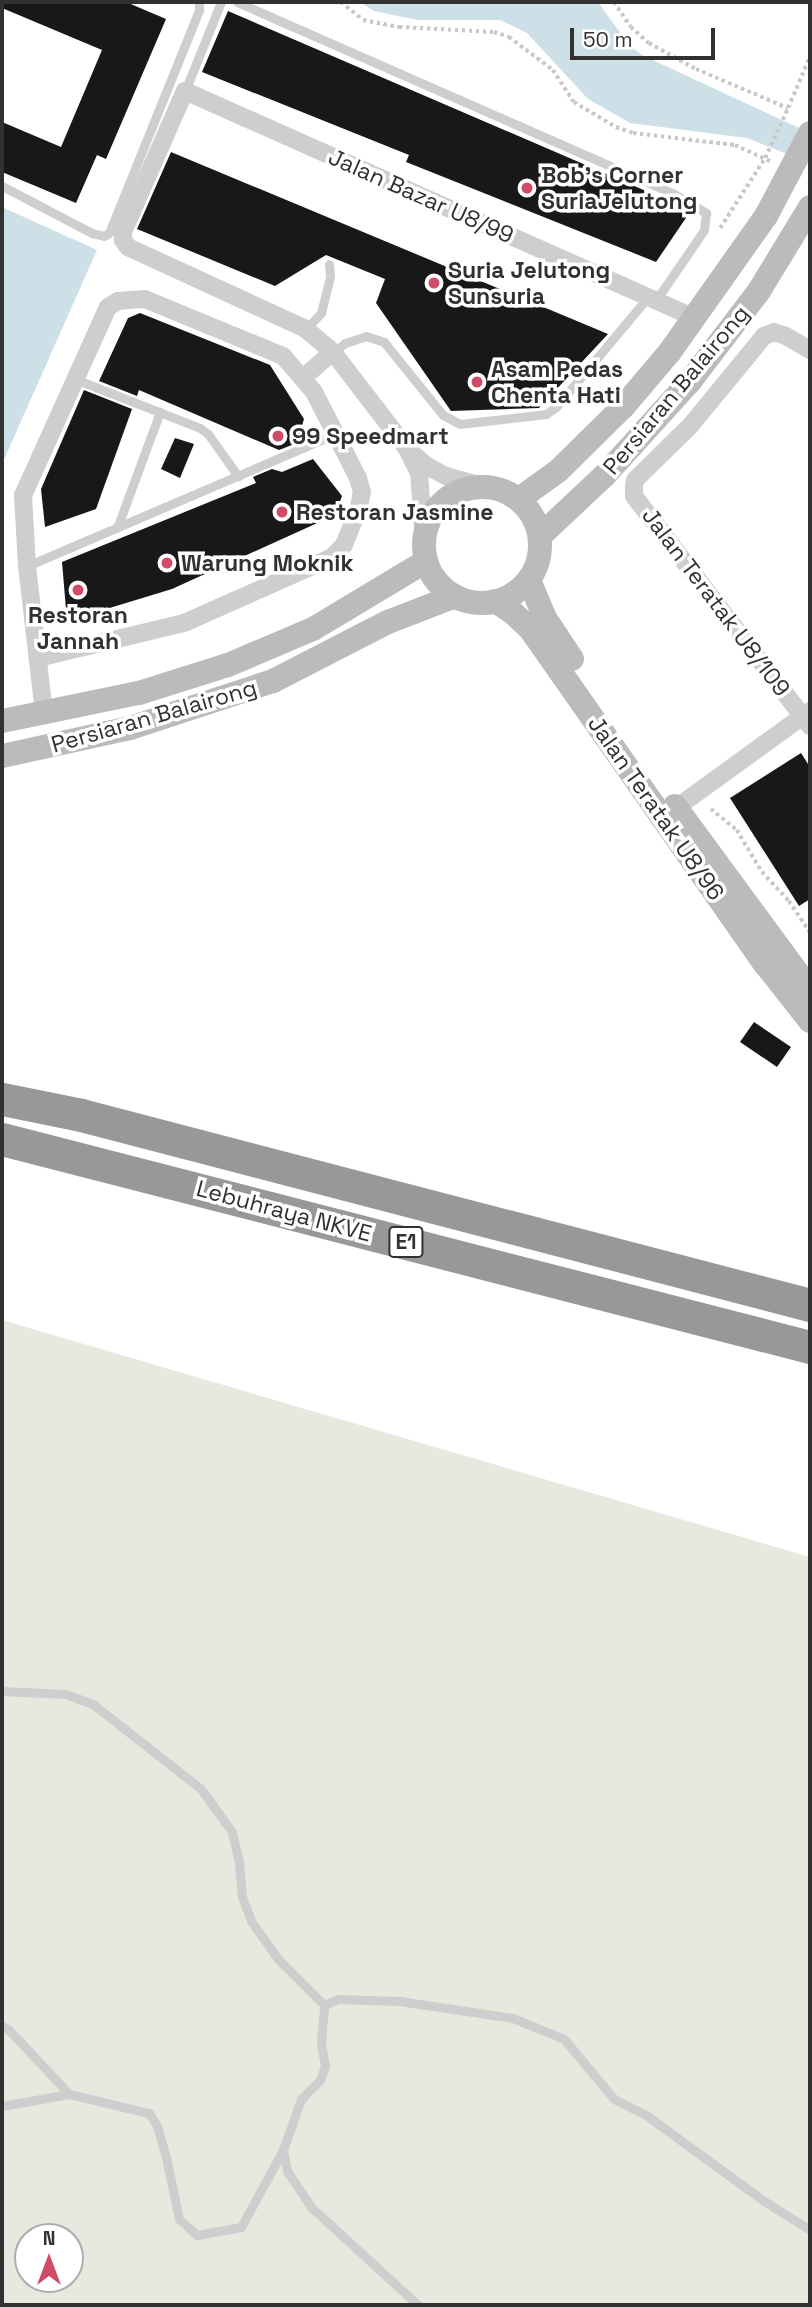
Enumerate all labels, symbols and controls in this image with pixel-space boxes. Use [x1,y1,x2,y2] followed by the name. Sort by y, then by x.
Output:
[574,14,719,58] scale bar
[583,26,633,53] text: 50 m
[324,143,518,249] street label: Jalan Bazar U8/99
[541,161,697,215] place label: Bob's Corner SuriaJelutong
[519,180,535,196] marker: Bob's Corner SuriaJelutong
[448,256,610,310] place label: Suria Jelutong Sunsuria
[426,275,442,291] marker: Suria Jelutong Sunsuria
[597,300,755,480] street label: Persiaran Balairong
[491,355,623,409] place label: Asam Pedas Chenta Hati
[469,374,485,390] marker: Asam Pedas Chenta Hati
[292,422,449,450] place label: 99 Speedmart
[270,428,286,444] marker: 99 Speedmart
[296,498,494,526] place label: Restoran Jasmine
[636,502,796,702] street label: Jalan Teratak U8/109
[274,504,290,520] marker: Restoran Jasmine
[181,549,353,577] place label: Warung Moknik
[159,555,175,571] marker: Warung Moknik
[70,582,86,598] marker: Restoran Jannah
[28,601,128,655] place label: Restoran Jannah
[48,673,260,759] street label: Persiaran Balairong
[582,710,730,906] street label: Jalan Teratak U8/96
[193,1174,375,1248] street label: Lebuhraya NKVE
[387,1224,425,1260] road number: E1
[14,2223,84,2293] north arrow
[43,2226,55,2251] text: N

